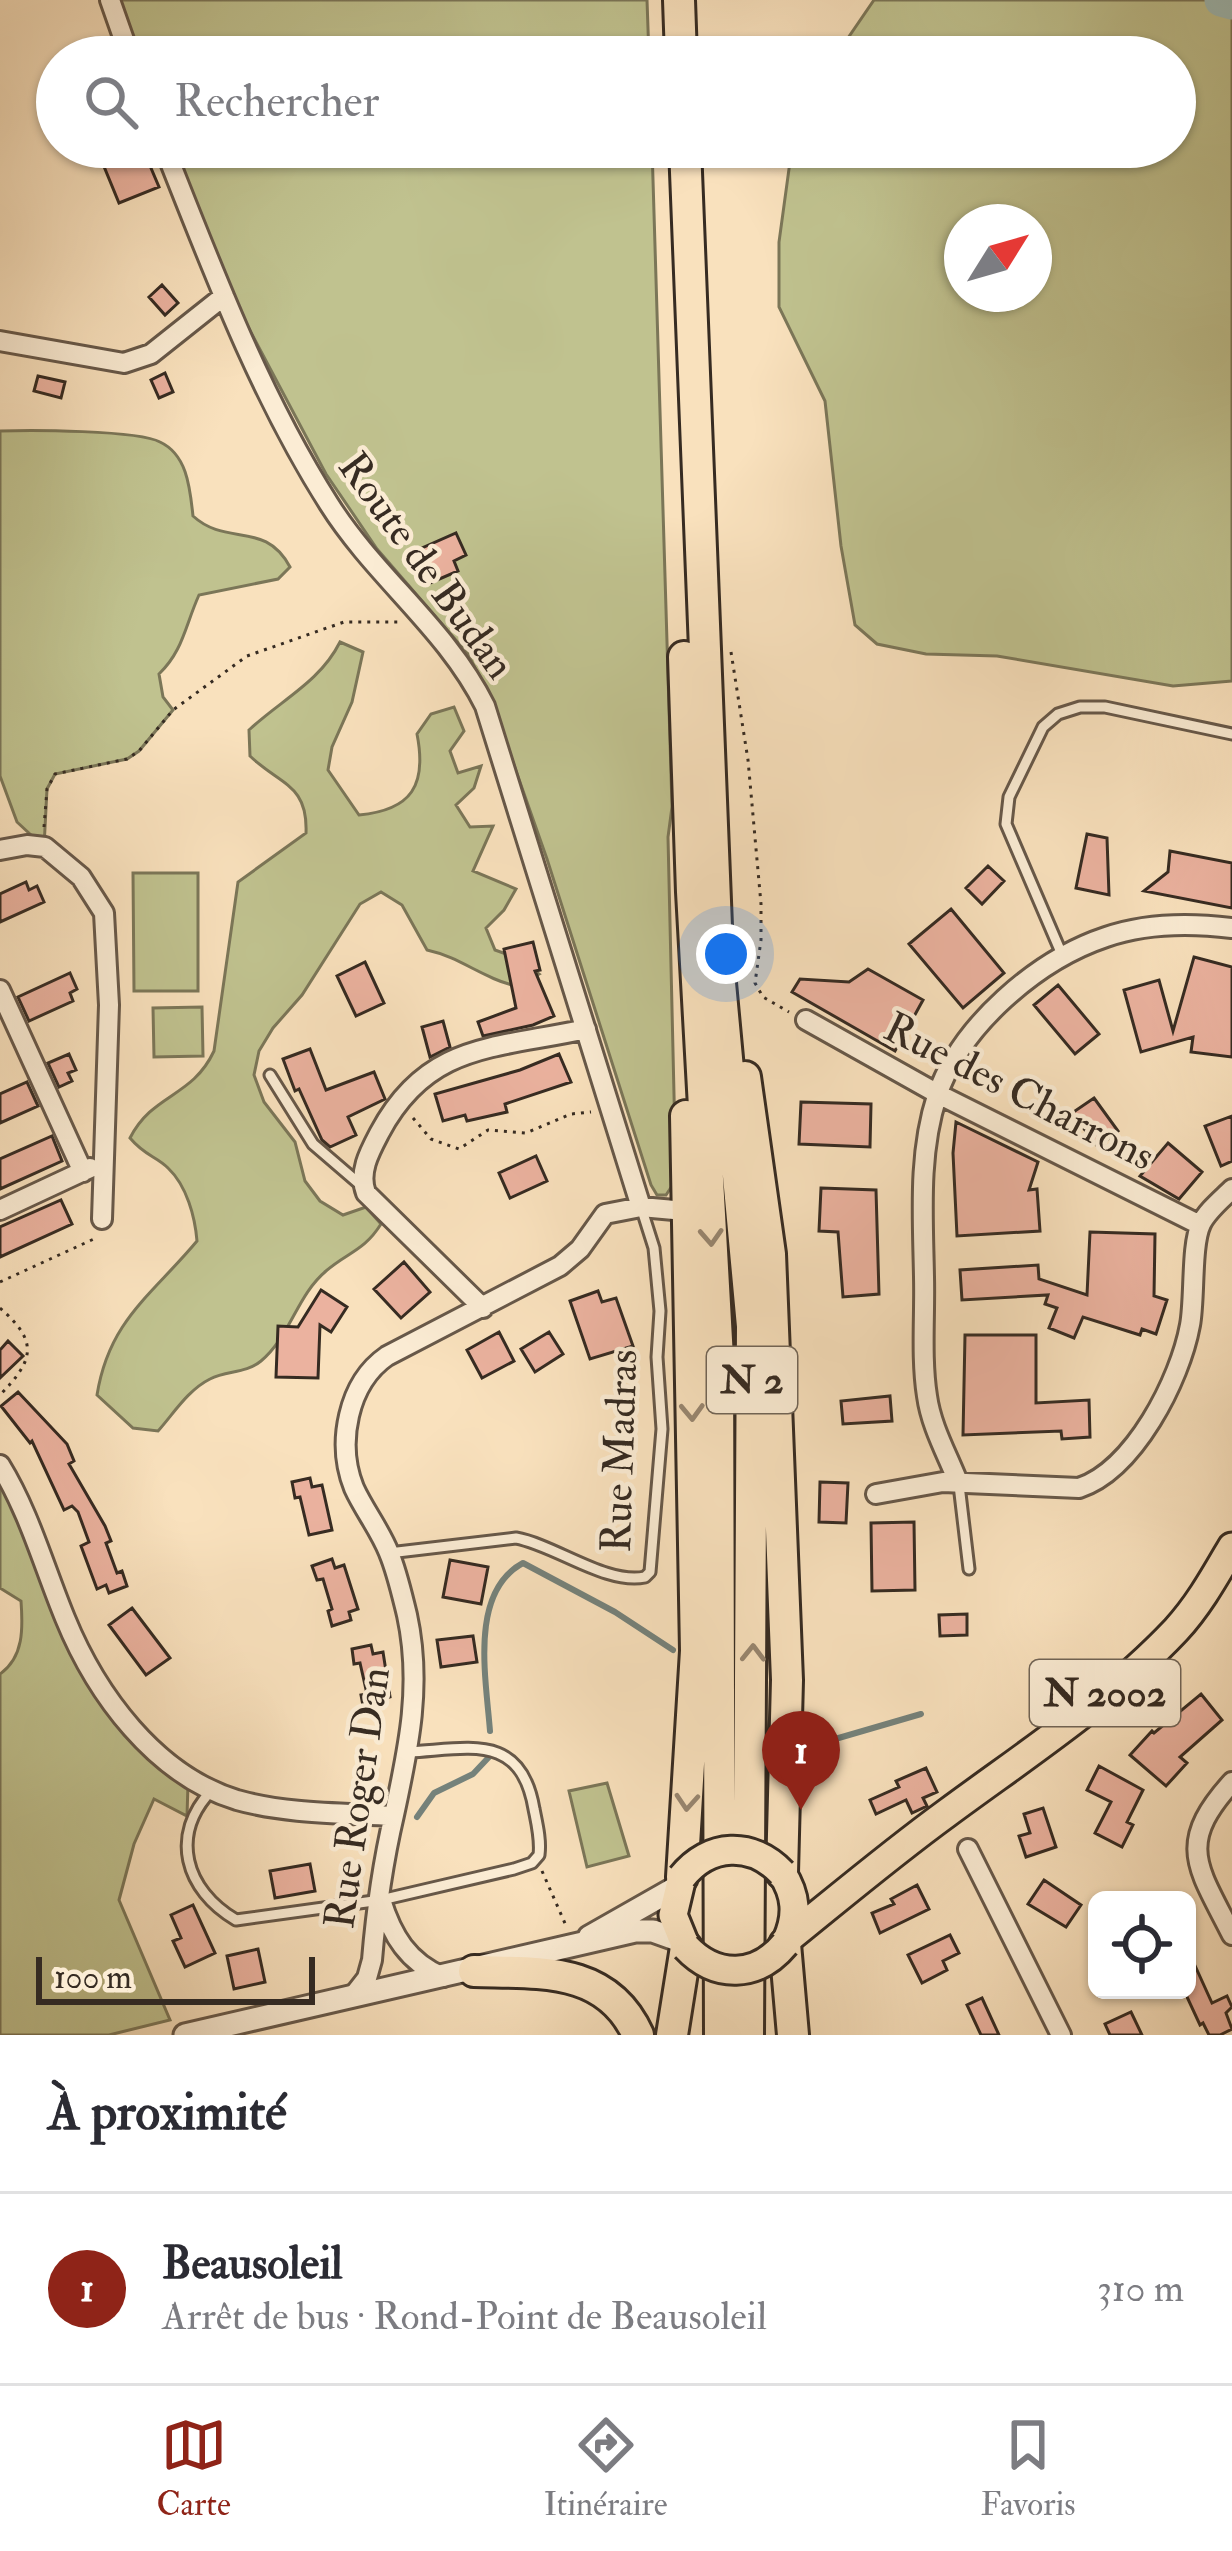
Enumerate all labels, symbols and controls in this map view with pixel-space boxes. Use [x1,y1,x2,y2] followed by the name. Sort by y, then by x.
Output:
[36,36,1196,168] search box
[78,69,144,135] icon: search
[174,74,379,130] text: Rechercher
[944,204,1052,312] north arrow
[326,443,526,689] street label: Route de Budan
[696,924,756,984] your location
[875,1001,1163,1183] street label: Rue des Charrons
[698,1228,724,1247] one-way arrow
[707,1347,797,1413] road number: N 2
[590,1348,650,1554] street label: Rue Madras
[679,1403,705,1422] one-way arrow
[740,1643,766,1661] one-way arrow
[1030,1660,1180,1726] road number: N 2002
[314,1664,402,1932] street label: Rue Roger Dan
[762,1711,840,1810] pin: 1
[674,1793,700,1812] one-way arrow
[1088,1891,1196,1999] map controls
[1088,1891,1196,1999] button: locate
[36,1951,315,2004] scale bar
[54,1957,132,1998] text: 100 m
[48,2081,287,2145] text: À proximité
[162,2236,343,2292] text: Beausoleil
[80,2264,94,2313] text: 1
[1097,2264,1184,2313] text: 310 m
[162,2292,767,2341] text: Arrêt de bus · Rond-Point de Beausoleil
[156,2412,231,2525] tab: Carte
[544,2412,668,2525] tab: Itinéraire
[980,2412,1076,2525] tab: Favoris

